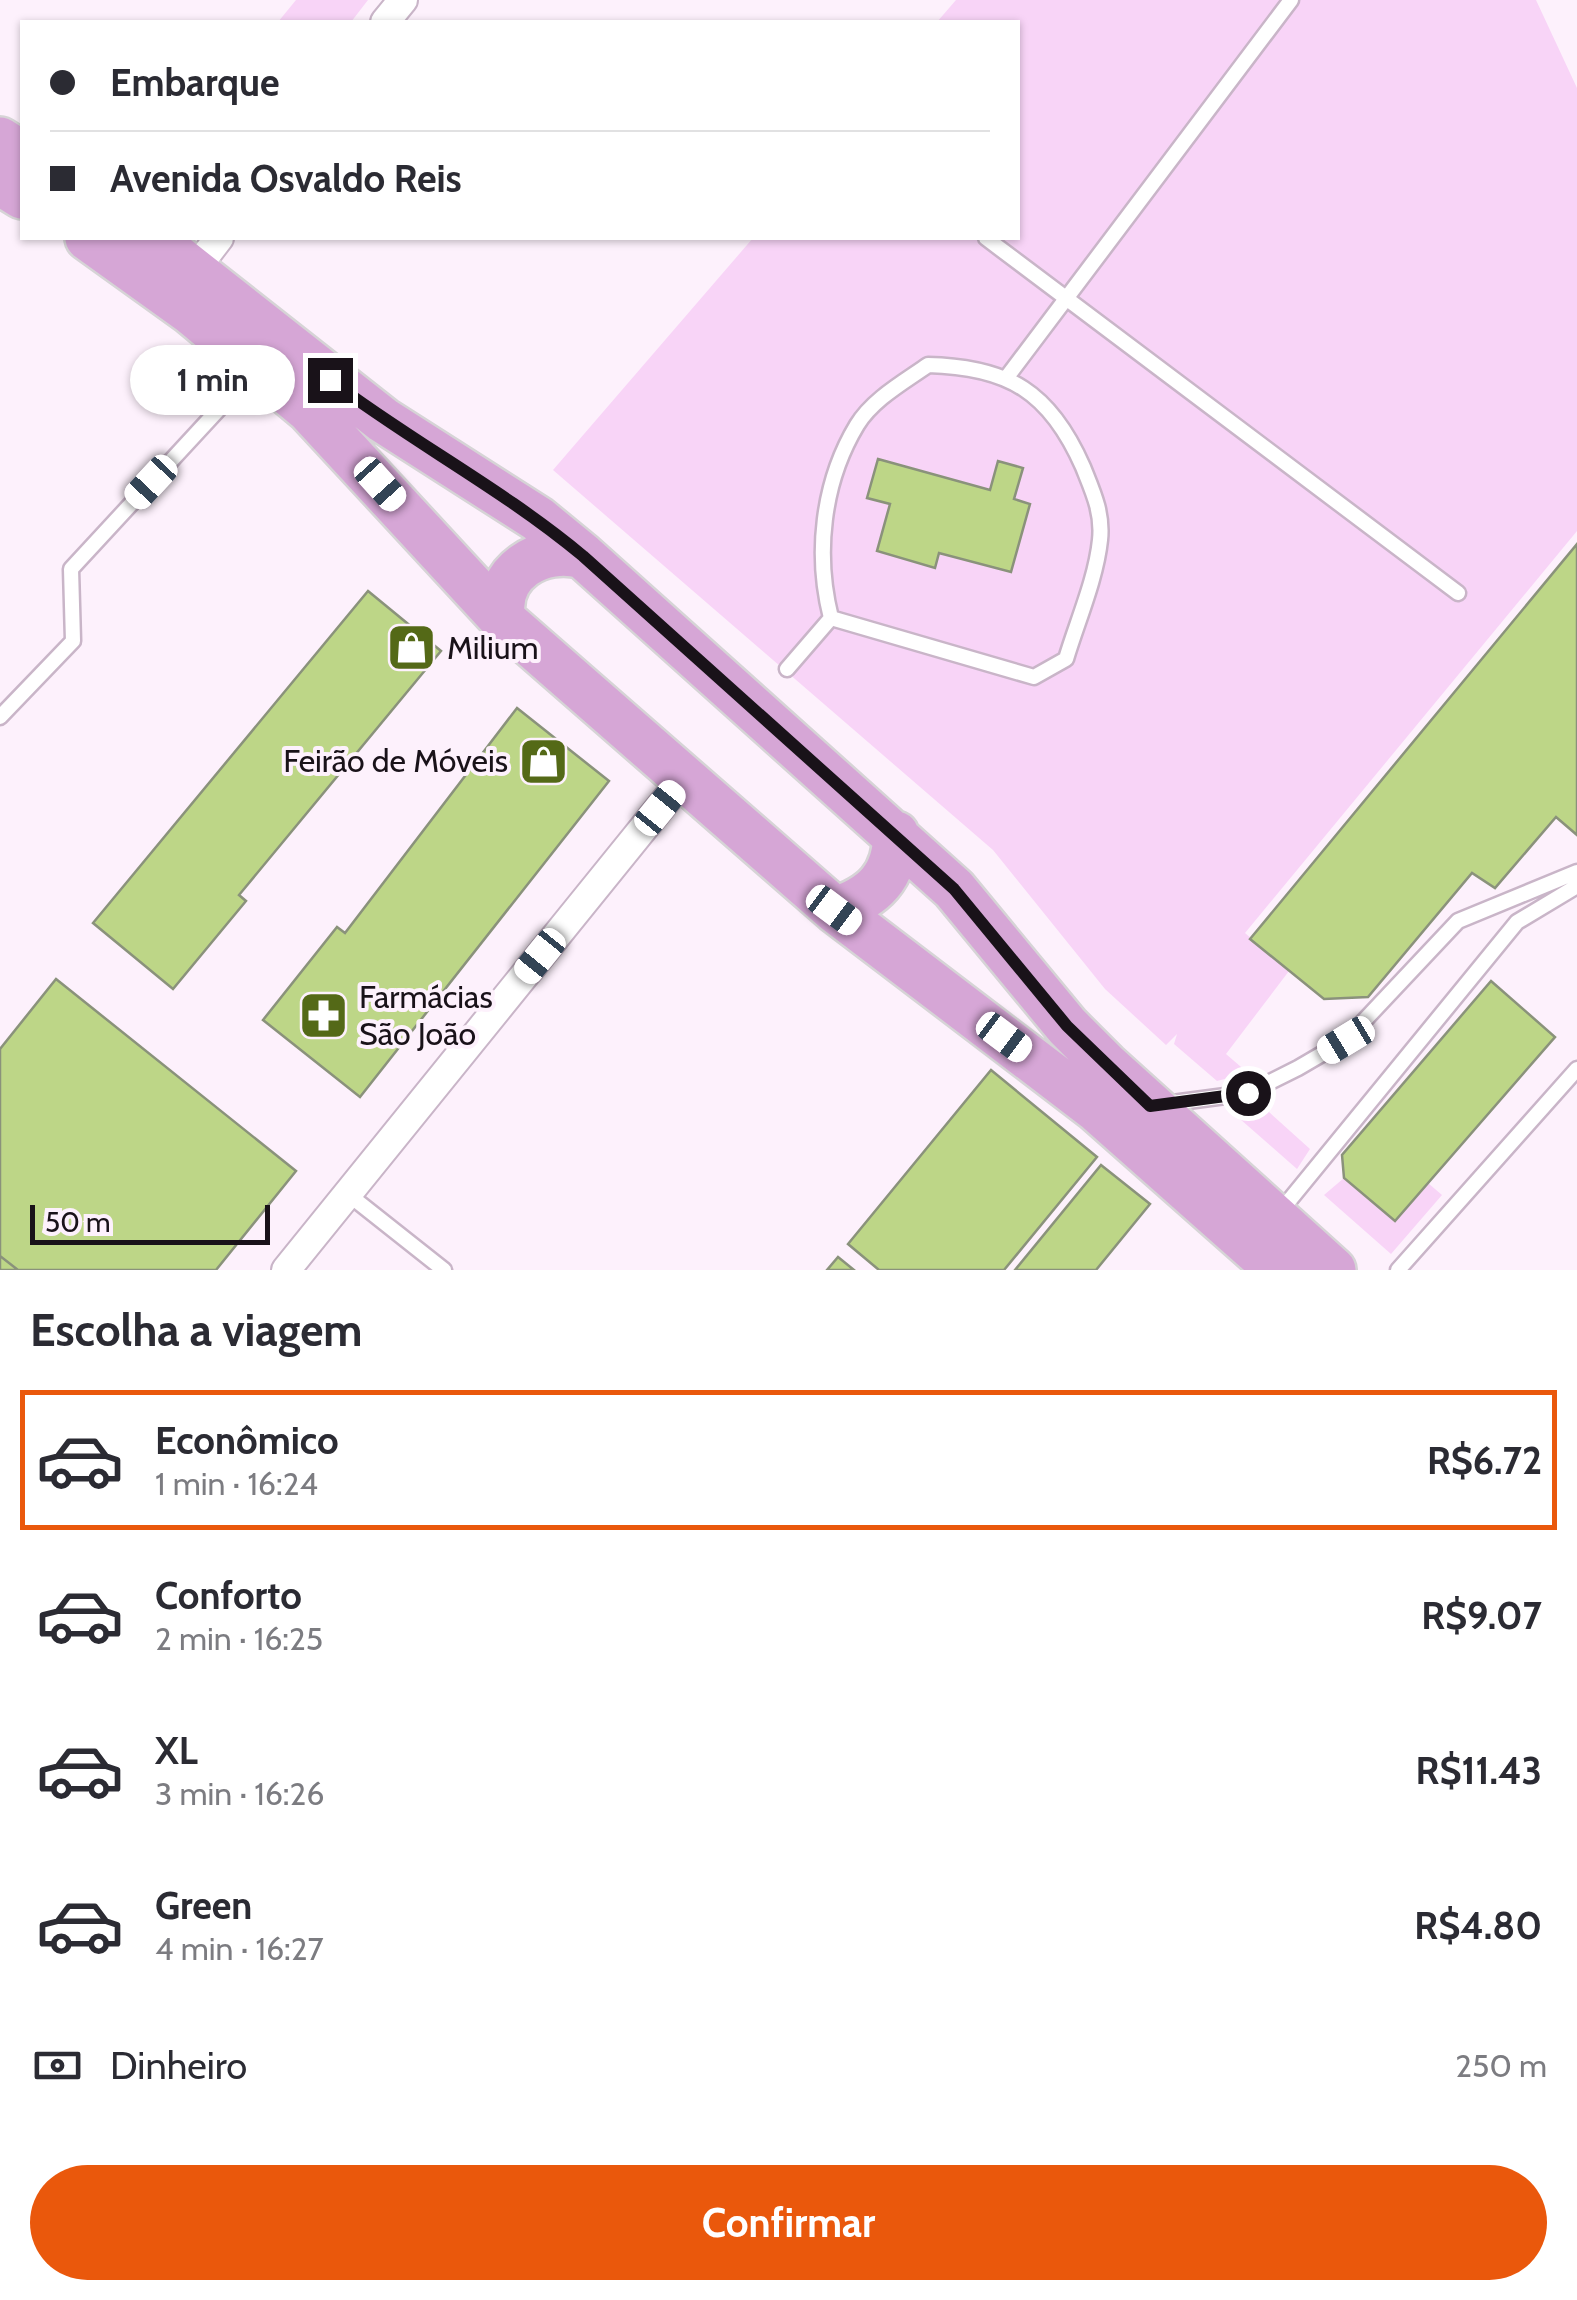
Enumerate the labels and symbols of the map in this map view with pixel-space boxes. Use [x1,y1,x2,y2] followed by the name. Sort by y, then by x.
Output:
[130,345,295,415] callout: 1 min
[308,358,353,403] route end
[120,450,182,514] car
[349,452,411,516] car
[386,622,438,674] shop icon: Milium
[447,628,539,667] place label: Milium
[517,735,569,787] shop icon: Feirão de Móveis
[283,741,508,780] place label: Feirão de Móveis
[629,775,691,841] car
[801,880,867,940] car
[509,923,571,989] car
[359,977,493,1053] place label: Farmácias São João
[298,989,350,1041] pharmacy icon: Farmácias São João
[971,1007,1037,1067] car
[1313,1012,1379,1068] car
[1226,1071,1271,1116] route start
[30,1200,270,1244] scale bar

